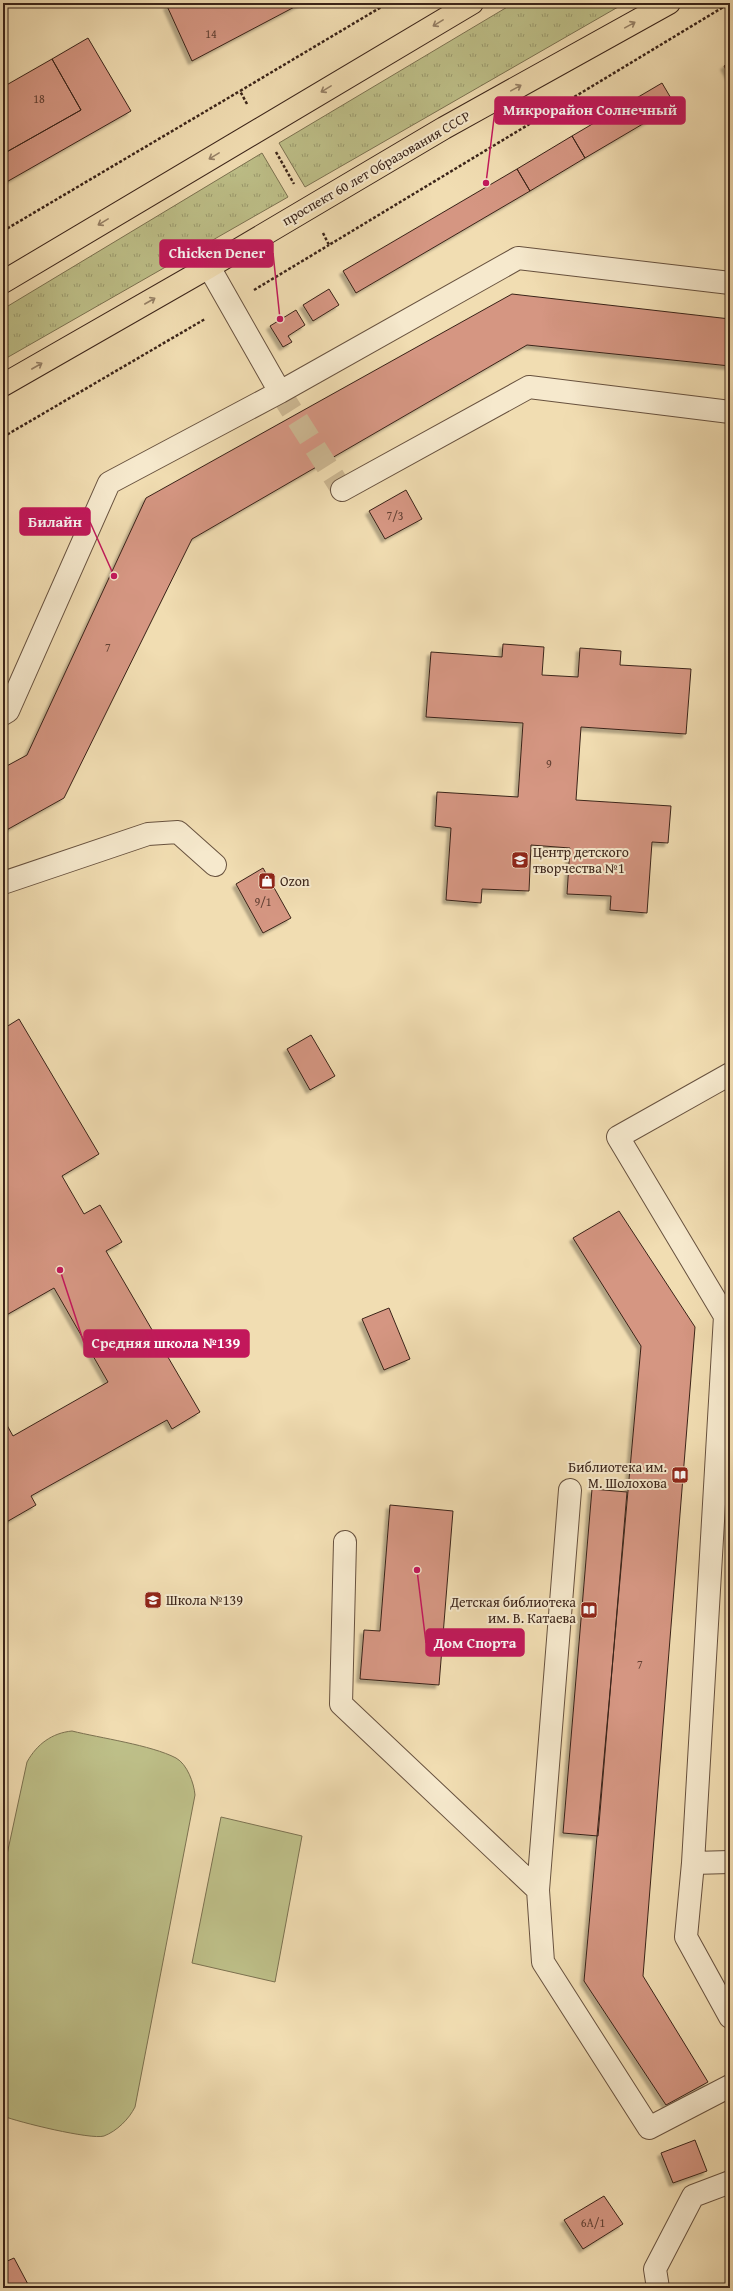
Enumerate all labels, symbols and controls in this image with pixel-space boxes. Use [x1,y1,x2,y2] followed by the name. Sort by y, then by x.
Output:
[433,19,444,27] one-way arrow
[624,20,636,28] one-way arrow
[205,25,217,42] house number: 14
[510,83,522,91] one-way arrow
[320,86,332,94] one-way arrow
[33,90,45,107] house number: 18
[495,97,685,124] callout: Микрорайон Солнечный
[503,99,678,120] text: Микрорайон Солнечный
[278,106,474,230] street label: проспект 60 лет Образования СССР
[208,152,220,160] one-way arrow
[97,219,109,227] one-way arrow
[160,240,273,267] callout: Chicken Dener
[169,242,265,263] text: Chicken Dener
[143,297,155,305] one-way arrow
[31,361,43,369] one-way arrow
[386,507,404,524] house number: 7/3
[20,508,90,535] callout: Билайн
[28,511,82,532] text: Билайн
[105,639,111,656] house number: 7
[546,755,552,772] house number: 9
[533,842,629,878] place label: Центр детского творчества №1
[510,850,530,870] school or university icon: Центр детского творчества №1
[257,871,277,891] shop icon: Ozon
[280,871,310,891] place label: Ozon
[254,893,272,910] house number: 9/1
[84,1330,249,1357] callout: Средняя школа №139
[92,1332,241,1353] text: Средняя школа №139
[568,1457,667,1493] place label: Библиотека им. М. Шолохова
[670,1465,690,1485] library icon: Библиотека им. М. Шолохова
[143,1590,163,1610] school or university icon: Школа №139
[166,1590,243,1610] place label: Школа №139
[449,1592,576,1628] place label: Детская библиотека им. В. Катаева
[579,1600,599,1620] library icon: Детская библиотека им. В. Катаева
[426,1629,524,1656] callout: Дом Спорта
[433,1632,517,1653] text: Дом Спорта
[637,1656,643,1673] house number: 7
[581,2214,605,2231] house number: 6А/1

